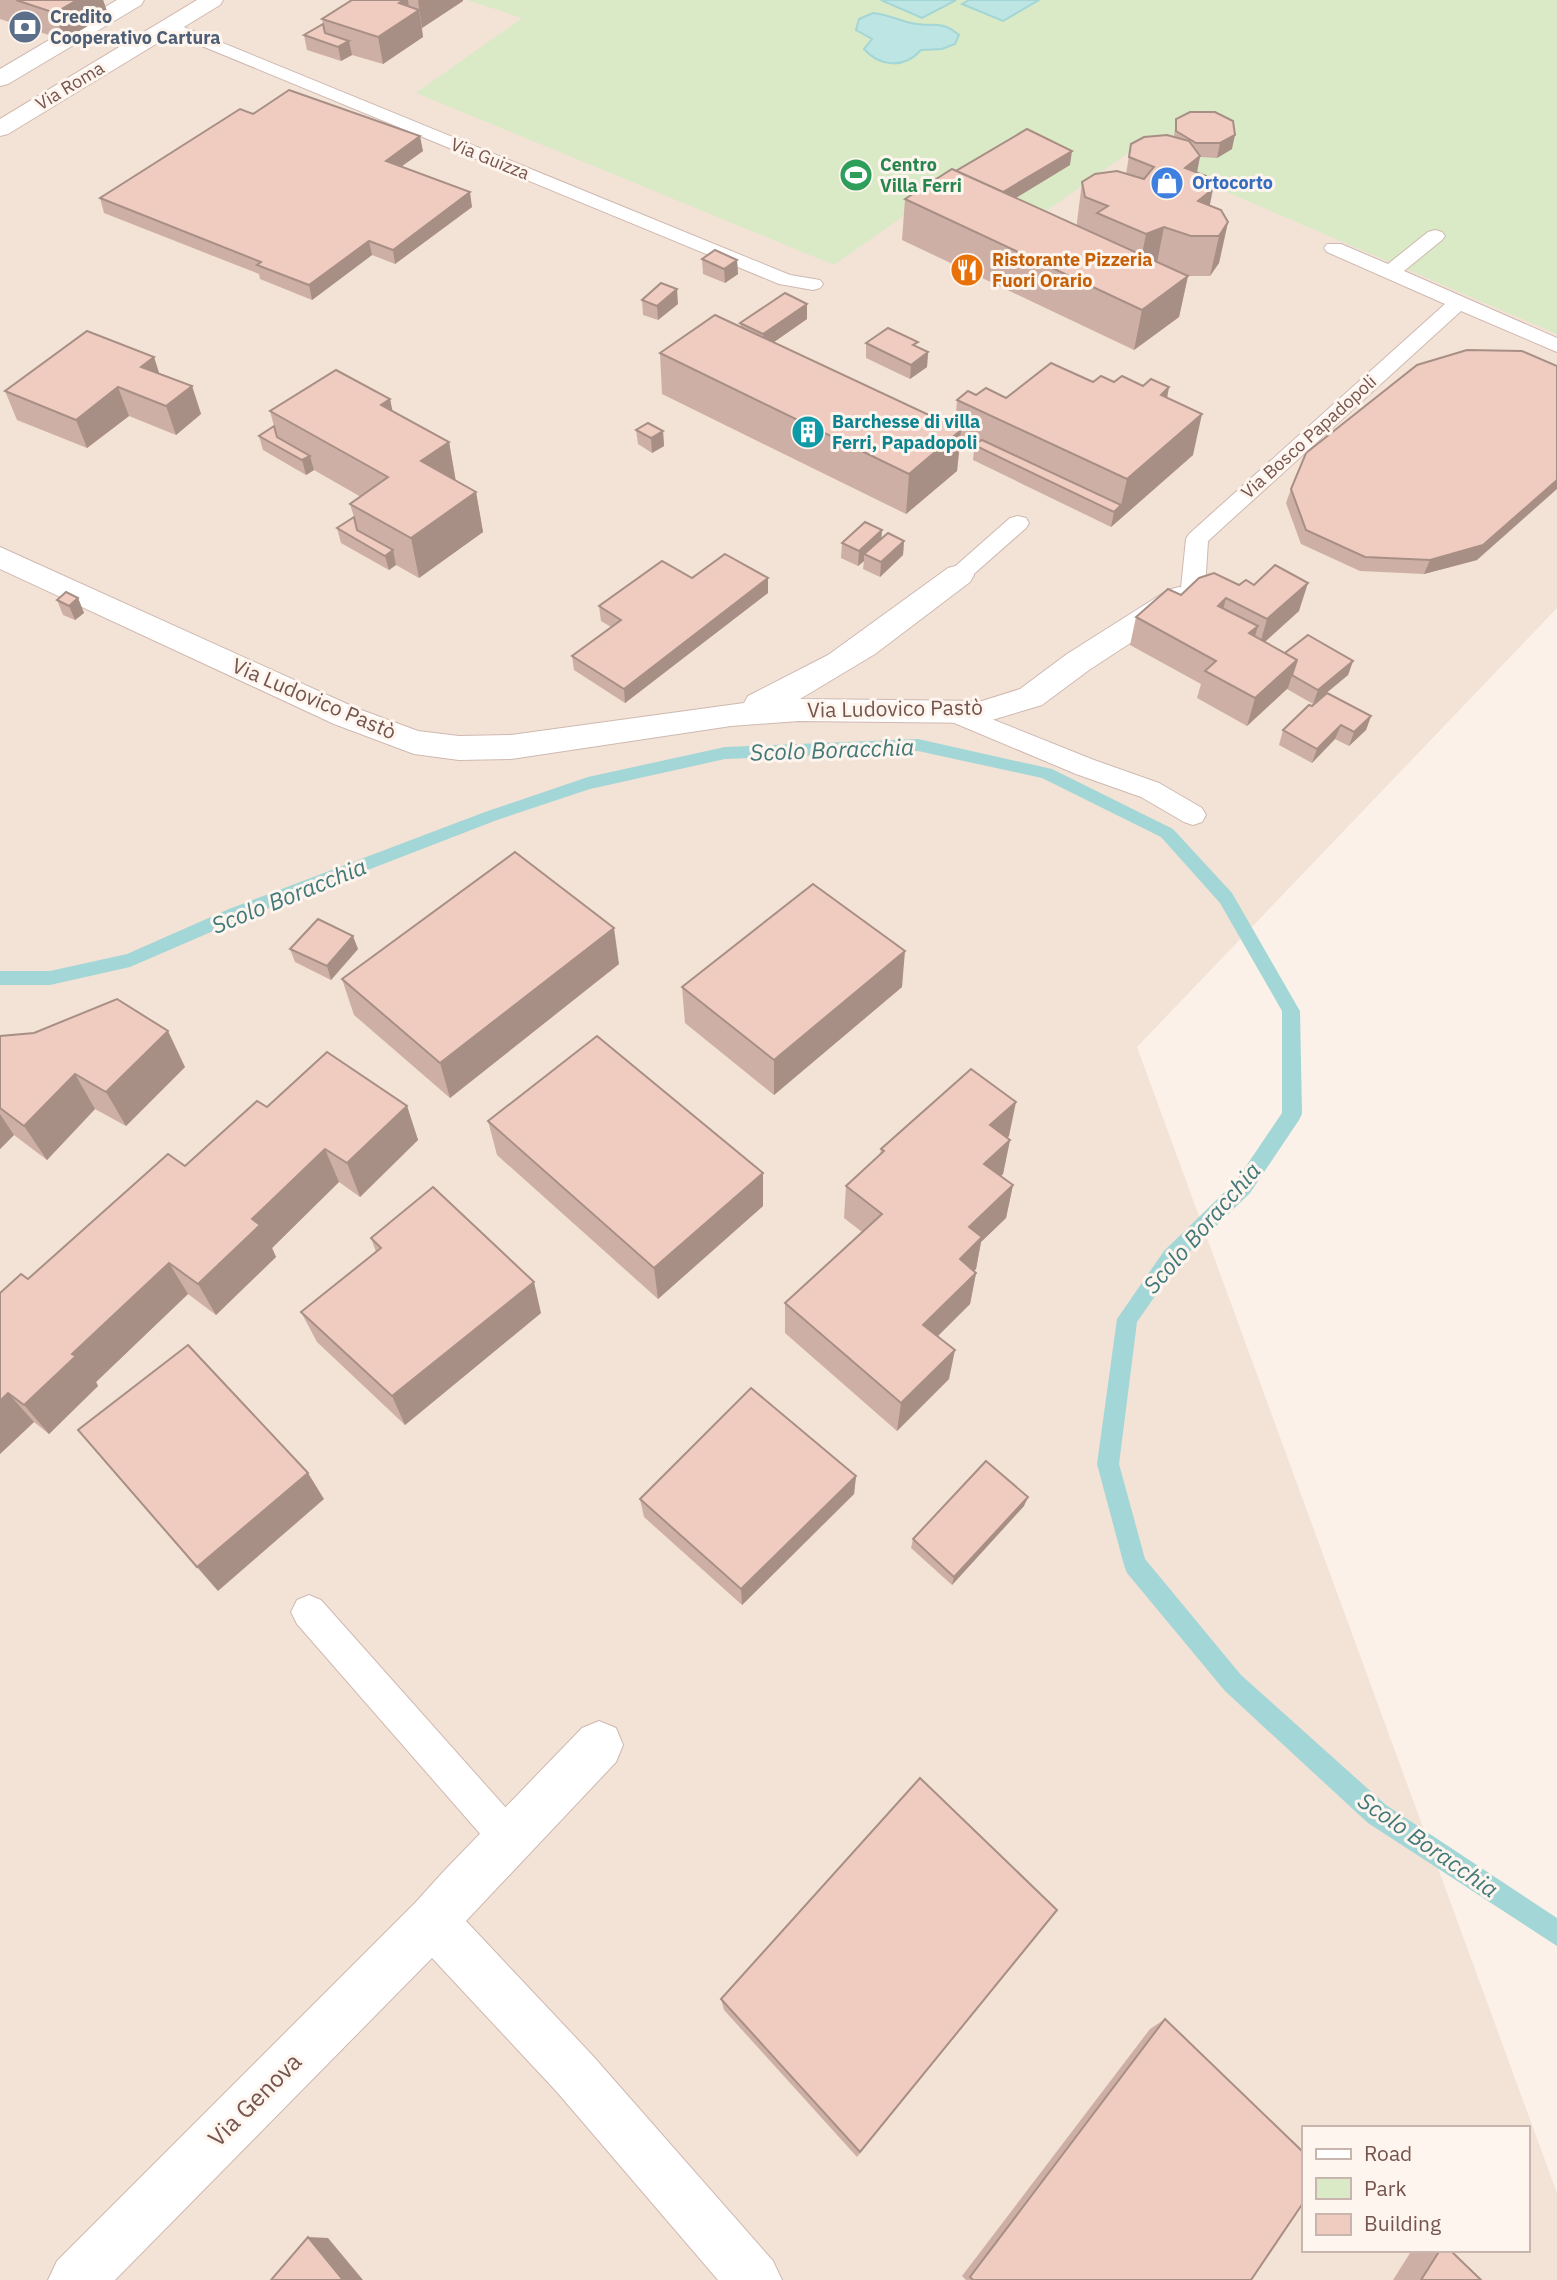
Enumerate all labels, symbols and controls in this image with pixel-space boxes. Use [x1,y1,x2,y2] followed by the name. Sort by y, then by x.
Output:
[50,5,220,49] place label: Credito Cooperativo Cartura
[6,8,44,46] bank icon: Credito Cooperativo Cartura
[31,56,109,115] street label: Via Roma
[447,132,533,185] street label: Via Guizza
[880,153,962,197] place label: Centro Villa Ferri
[837,156,875,194] sports icon: Centro Villa Ferri
[1148,164,1186,202] shop icon: Ortocorto
[1192,171,1273,194] place label: Ortocorto
[992,248,1153,292] place label: Ristorante Pizzeria Fuori Orario
[948,251,986,289] restaurant icon: Ristorante Pizzeria Fuori Orario
[1236,370,1381,503] street label: Via Bosco Papadopoli
[832,410,980,454] place label: Barchesse di villa Ferri, Papadopoli
[789,413,827,451] building icon: Barchesse di villa Ferri, Papadopoli
[228,651,401,745] street label: Via Ludovico Pastò
[807,692,983,724] street label: Via Ludovico Pastò
[749,731,915,767] water label: Scolo Boracchia
[207,850,370,940] water label: Scolo Boracchia
[1136,1155,1266,1299] water label: Scolo Boracchia
[1353,1785,1505,1904] water label: Scolo Boracchia
[200,2045,308,2153] street label: Via Genova
[1302,2126,1529,2252] legend
[1364,2139,1412,2167] text: Road
[1364,2174,1407,2202] text: Park
[1364,2209,1441,2237] text: Building

